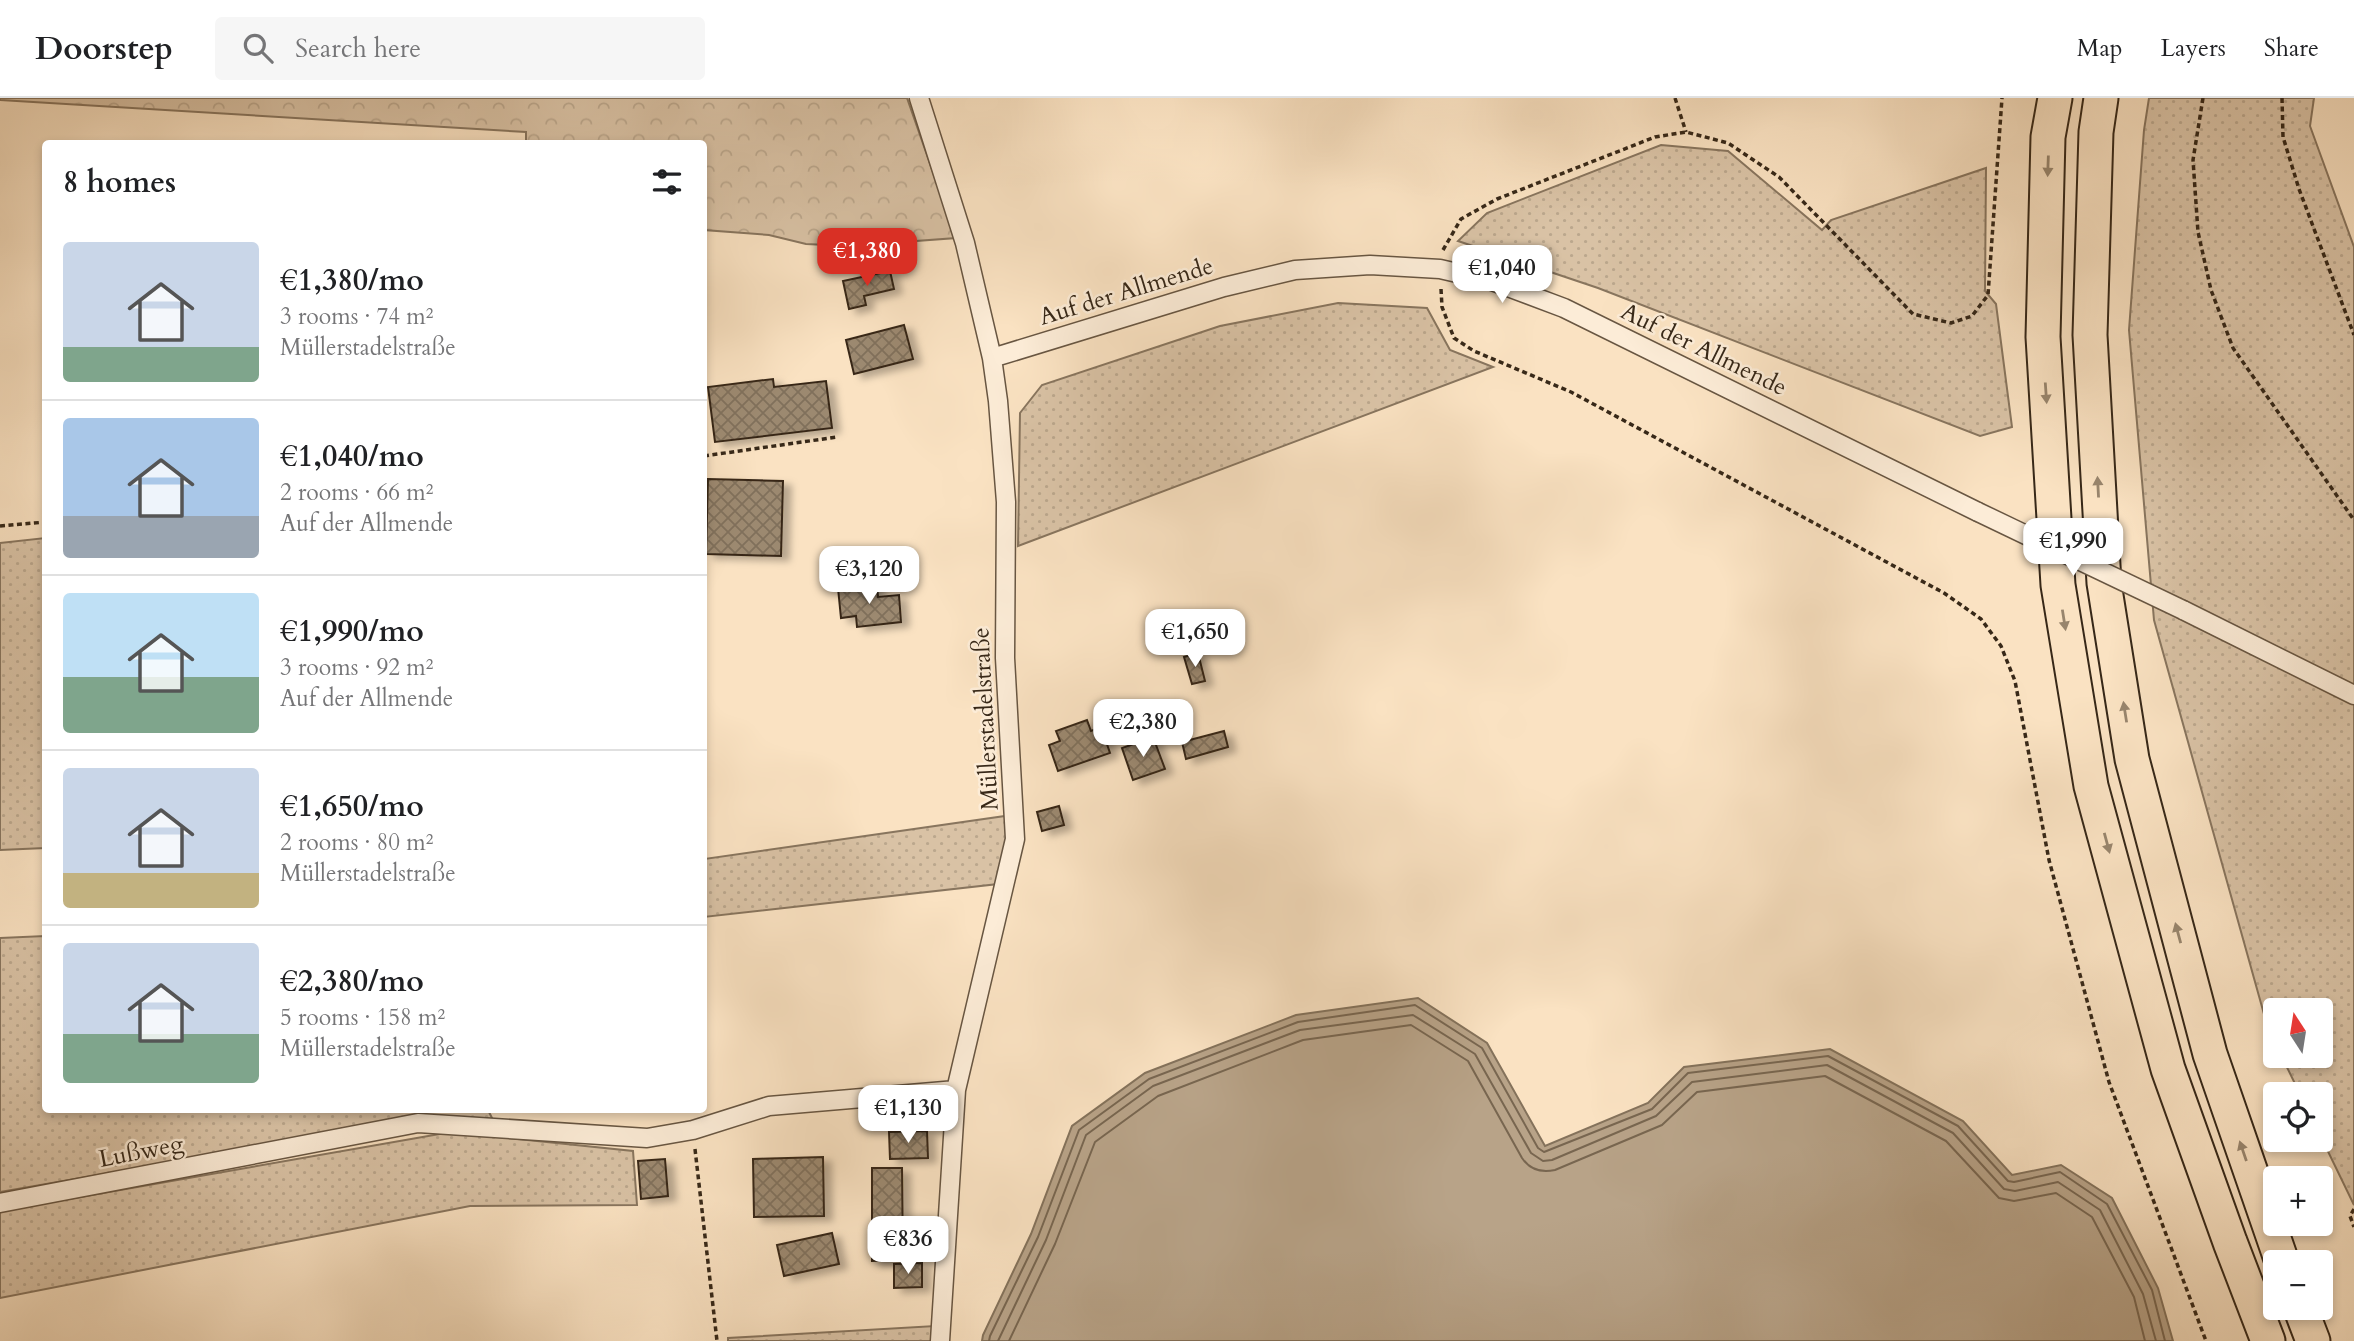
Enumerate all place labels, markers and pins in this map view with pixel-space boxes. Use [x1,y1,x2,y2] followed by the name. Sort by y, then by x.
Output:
[810,228,924,288] pin: €1,380
[1445,246,1559,305] pin: €1,040
[2016,518,2130,578] pin: €1,990
[812,546,926,606] pin: €3,120
[1138,610,1252,669] pin: €1,650
[1086,700,1200,759] pin: €2,380
[851,1086,965,1145] pin: €1,130
[867,1216,949,1276] pin: €836

